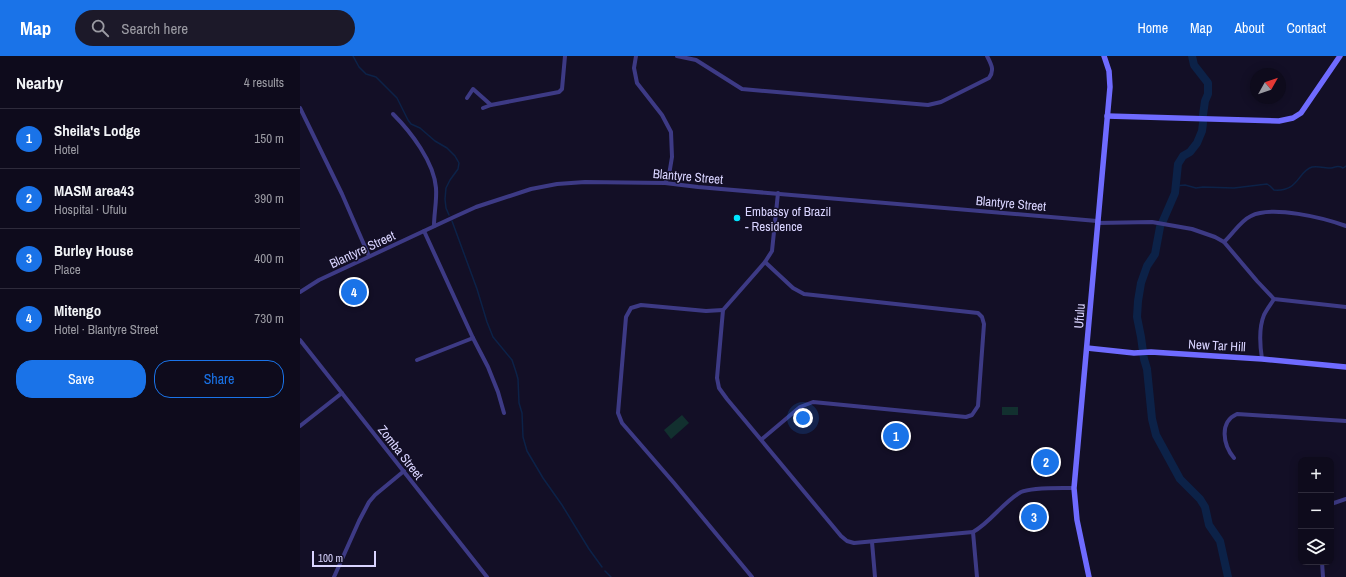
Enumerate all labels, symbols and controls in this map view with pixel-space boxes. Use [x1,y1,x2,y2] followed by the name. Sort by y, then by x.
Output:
[75,10,355,46] search box
[20,15,51,41] text: Map
[89,17,111,39] icon: search
[121,18,188,39] text: Search here
[1137,19,1168,37] text: Home
[1190,19,1212,37] text: Map
[1234,19,1264,37] text: About
[1286,19,1326,37] text: Contact
[1250,68,1286,104] north arrow
[16,71,63,94] text: Nearby
[244,74,284,91] text: 4 results
[54,120,140,141] text: Sheila's Lodge
[26,130,32,147] text: 1
[254,130,284,147] text: 150 m
[54,141,79,158] text: Hotel
[652,165,724,188] street label: Blantyre Street
[54,180,134,201] text: MASM area43
[26,190,32,207] text: 2
[254,190,284,207] text: 390 m
[975,192,1047,215] street label: Blantyre Street
[54,201,127,218] text: Hospital · Ufulu
[745,203,831,235] place label: Embassy of Brazil - Residence
[732,213,742,223] marker: Embassy of Brazil - Residence
[327,227,398,272] street label: Blantyre Street
[54,240,133,261] text: Burley House
[26,250,32,267] text: 3
[254,250,284,267] text: 400 m
[54,261,81,278] text: Place
[341,277,367,307] pin: 4
[54,300,101,321] text: Mitengo
[1070,303,1089,329] street label: Ufulu
[26,310,32,327] text: 4
[254,310,284,327] text: 730 m
[54,321,158,338] text: Hotel · Blantyre Street
[1188,336,1246,355] street label: New Tar Hill
[16,360,146,398] button: Save
[154,360,284,398] button: Share
[793,408,813,428] your location
[883,421,909,451] pin: 1
[374,422,427,483] street label: Zomba Street
[1033,447,1059,477] pin: 2
[1298,457,1334,565] map controls
[1298,457,1334,493] button: +
[1298,493,1334,529] button: −
[1021,502,1047,532] pin: 3
[1298,529,1334,565] button: layers
[312,549,376,568] scale bar
[318,551,343,565] text: 100 m

